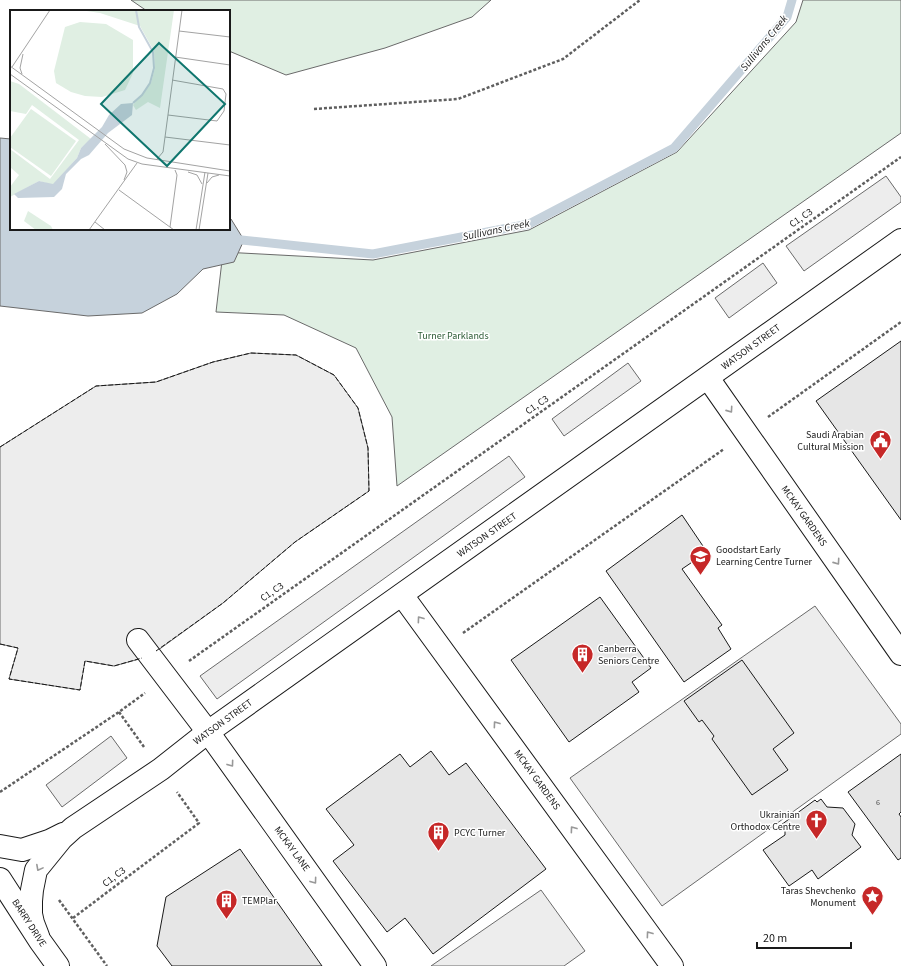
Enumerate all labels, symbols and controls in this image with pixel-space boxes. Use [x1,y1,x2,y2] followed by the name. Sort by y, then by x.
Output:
[10,10,230,230] inset map
[737,11,792,74] water label: Sullivans Creek
[786,205,816,231] street label: C1, C3
[461,215,532,244] water label: Sullivans Creek
[718,320,784,373] street label: WATSON STREET
[417,329,489,343] park label: Turner Parklands
[522,392,552,418] street label: C1, C3
[725,406,733,413] one-way arrow
[797,428,864,454] place label: Saudi Arabian Cultural Mission
[867,428,893,461] public building icon: Saudi Arabian Cultural Mission
[778,483,830,549] street label: MCKAY GARDENS
[454,509,520,561] street label: WATSON STREET
[688,543,714,576] school or university icon: Goodstart Early Learning Centre Turner
[716,543,813,569] place label: Goodstart Early Learning Centre Turner
[832,558,839,565] one-way arrow
[257,579,287,605] street label: C1, C3
[418,616,425,623] one-way arrow
[569,642,595,675] building icon: Canberra Seniors Centre
[598,642,659,668] place label: Canberra Seniors Centre
[190,695,256,748] street label: WATSON STREET
[494,721,501,728] one-way arrow
[510,747,564,813] street label: MCKAY GARDENS
[226,760,233,767] one-way arrow
[876,797,880,808] house number: 6
[731,808,800,834] place label: Ukrainian Orthodox Centre
[803,808,829,841] church icon: Ukrainian Orthodox Centre
[426,820,452,853] building icon: PCYC Turner
[271,824,313,874] street label: MCKAY LANE
[454,826,506,840] place label: PCYC Turner
[570,826,577,833] one-way arrow
[36,864,44,871] one-way arrow
[99,864,129,890] street label: C1, C3
[310,877,317,884] one-way arrow
[781,884,857,910] place label: Taras Shevchenko Monument
[859,884,885,917] place icon: Taras Shevchenko Monument
[213,888,239,921] building icon: TEMPlar
[242,894,277,908] place label: TEMPlar
[8,896,50,950] street label: BARRY DRIVE
[757,924,851,950] scale bar
[763,930,787,947] text: 20 m
[647,932,654,939] one-way arrow

